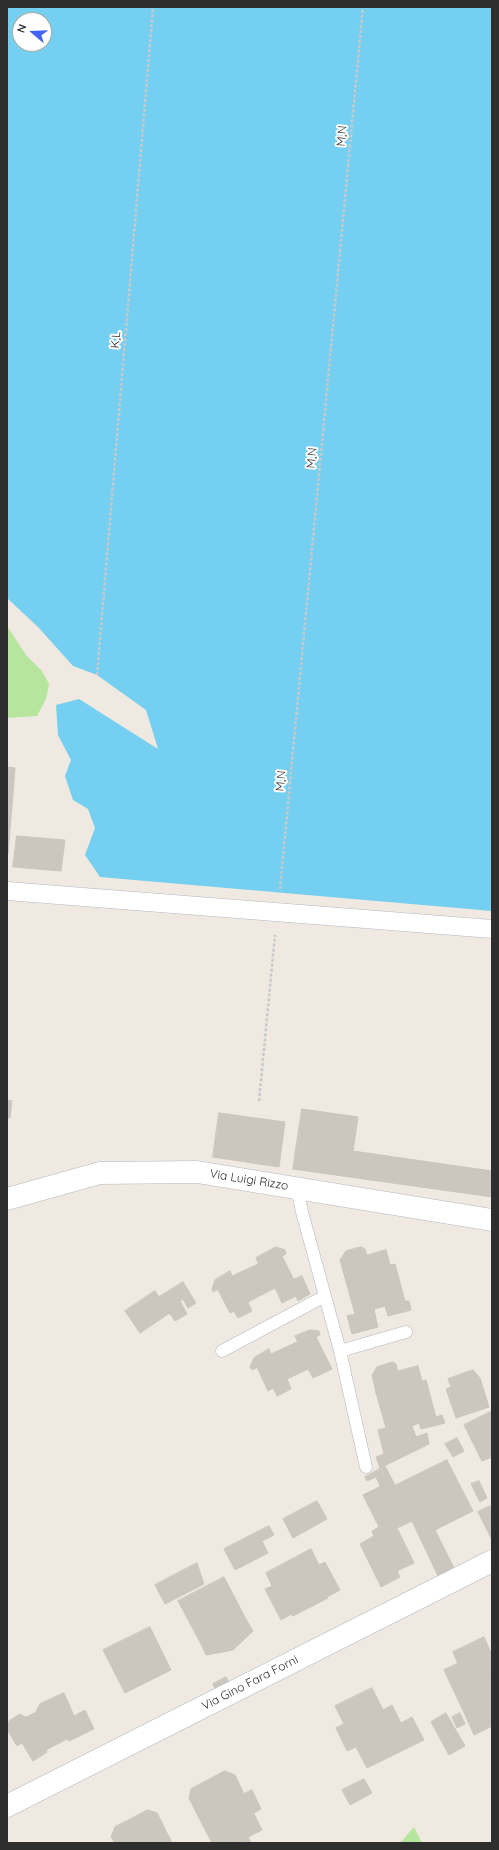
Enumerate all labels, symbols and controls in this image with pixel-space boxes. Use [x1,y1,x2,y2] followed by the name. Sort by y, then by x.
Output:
[12,12,52,52] north arrow
[14,22,30,35] text: N
[334,125,350,147] street label: M,N
[108,331,124,349] street label: K,L
[304,447,320,469] street label: M,N
[273,770,289,792] street label: M,N
[209,1167,289,1193] street label: Via Luigi Rizzo
[199,1652,301,1714] street label: Via Gino Fara Forni

